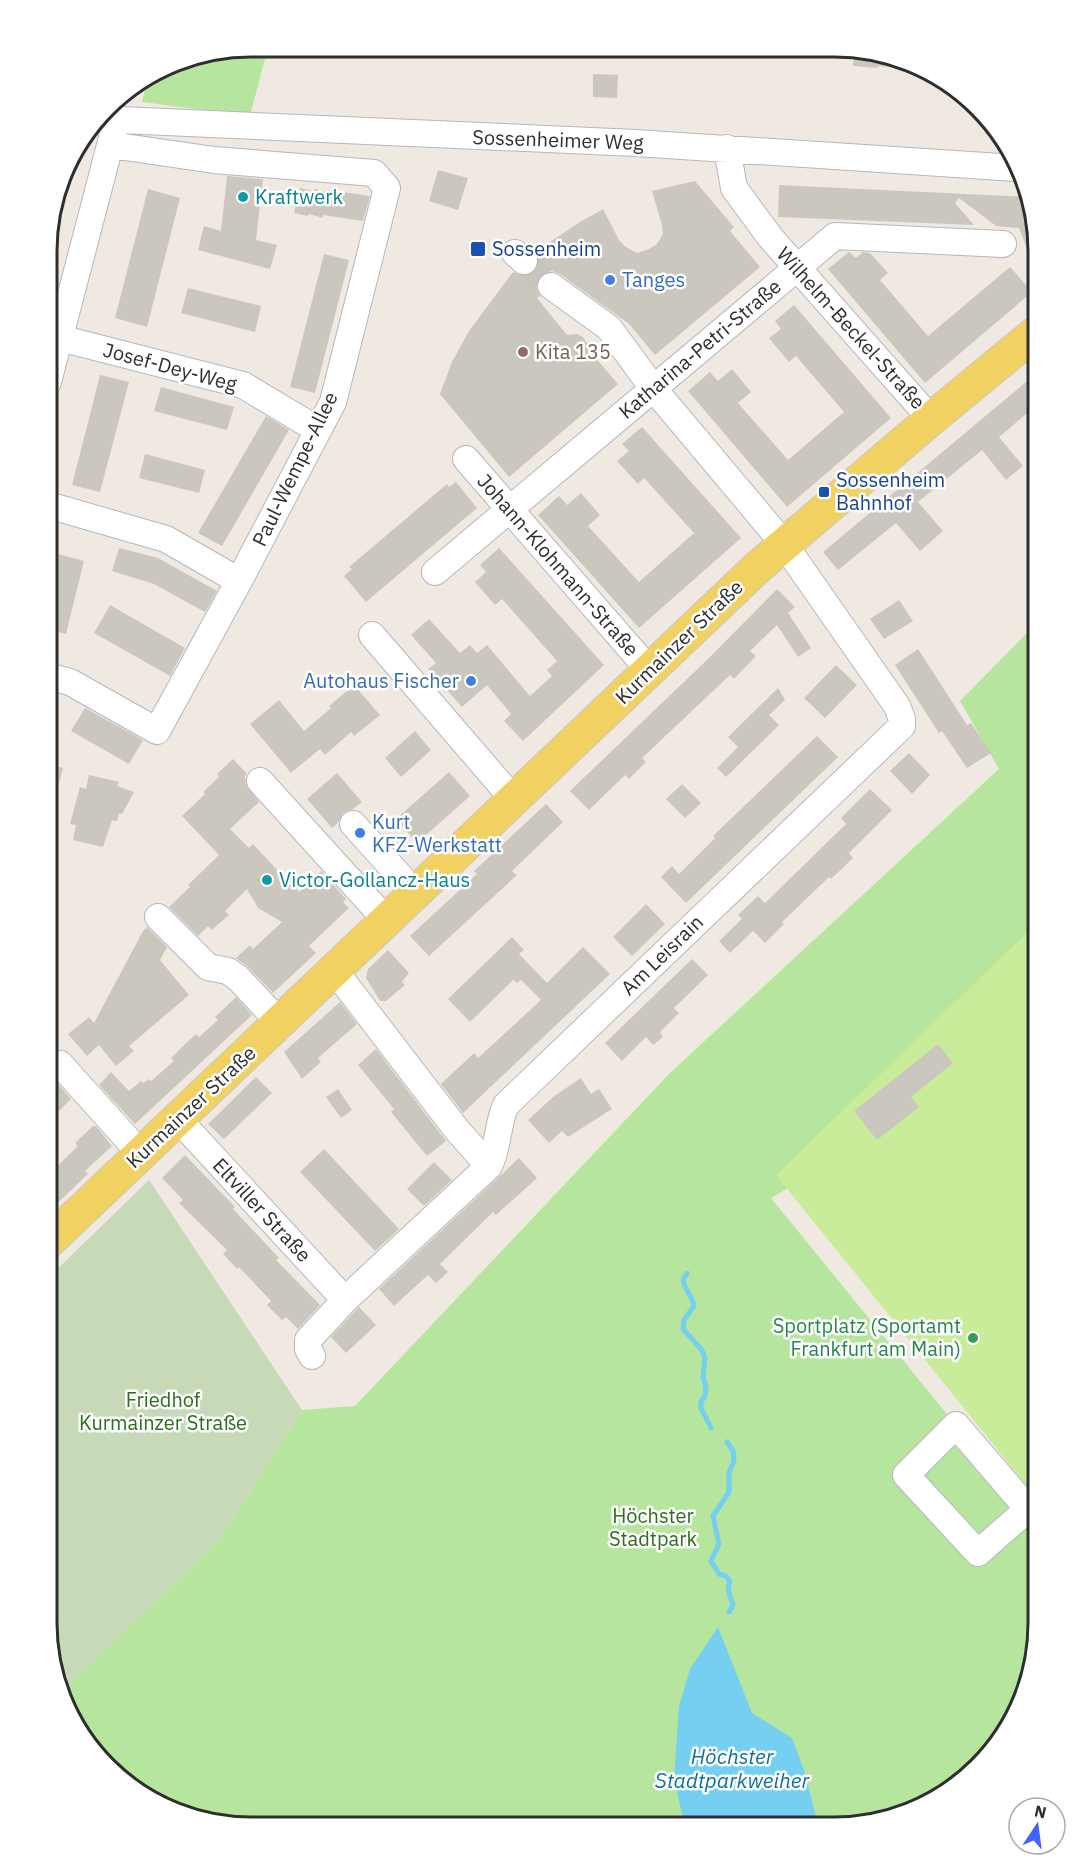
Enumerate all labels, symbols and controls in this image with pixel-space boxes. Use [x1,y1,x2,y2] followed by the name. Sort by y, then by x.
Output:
[472,123,645,156] street label: Sossenheimer Weg
[255,183,343,210] place label: Kraftwerk
[236,190,250,204] marker: Kraftwerk
[492,235,601,262] place label: Sossenheim
[469,240,487,258] marker: Sossenheim
[771,241,932,415] street label: Wilhelm-Beckel-Straße
[622,266,685,293] place label: Tanges
[603,273,617,287] marker: Tanges
[613,273,787,425] street label: Katharina-Petri-Straße
[100,336,240,397] street label: Josef-Dey-Weg
[535,338,611,365] place label: Kita 135
[516,345,530,359] marker: Kita 135
[245,387,344,551] street label: Paul-Wempe-Allee
[836,466,945,516] place label: Sossenheim Bahnhof
[472,468,645,662] street label: Johann-Klohmann-Straße
[817,485,831,499] marker: Sossenheim Bahnhof
[609,574,749,710] street label: Kurmainzer Straße
[303,667,459,694] place label: Autohaus Fischer
[464,674,478,688] marker: Autohaus Fischer
[372,808,502,858] place label: Kurt KFZ-Werkstatt
[353,826,367,840] marker: Kurt KFZ-Werkstatt
[279,866,470,893] place label: Victor-Gollancz-Haus
[260,873,274,887] marker: Victor-Gollancz-Haus
[615,909,709,1001] street label: Am Leisrain
[120,1039,261,1174] street label: Kurmainzer Straße
[207,1152,318,1268] street label: Eltviller Straße
[773,1312,961,1362] place label: Sportplatz (Sportamt Frankfurt am Main)
[966,1331,980,1345] marker: Sportplatz (Sportamt Frankfurt am Main)
[79,1386,247,1436] park label: Friedhof Kurmainzer Straße
[609,1502,698,1552] park label: Höchster Stadtpark
[655,1742,811,1794] water label: Höchster Stadtparkweiher
[1007,1796,1067,1856] north arrow
[1032,1800,1048,1822] text: N

